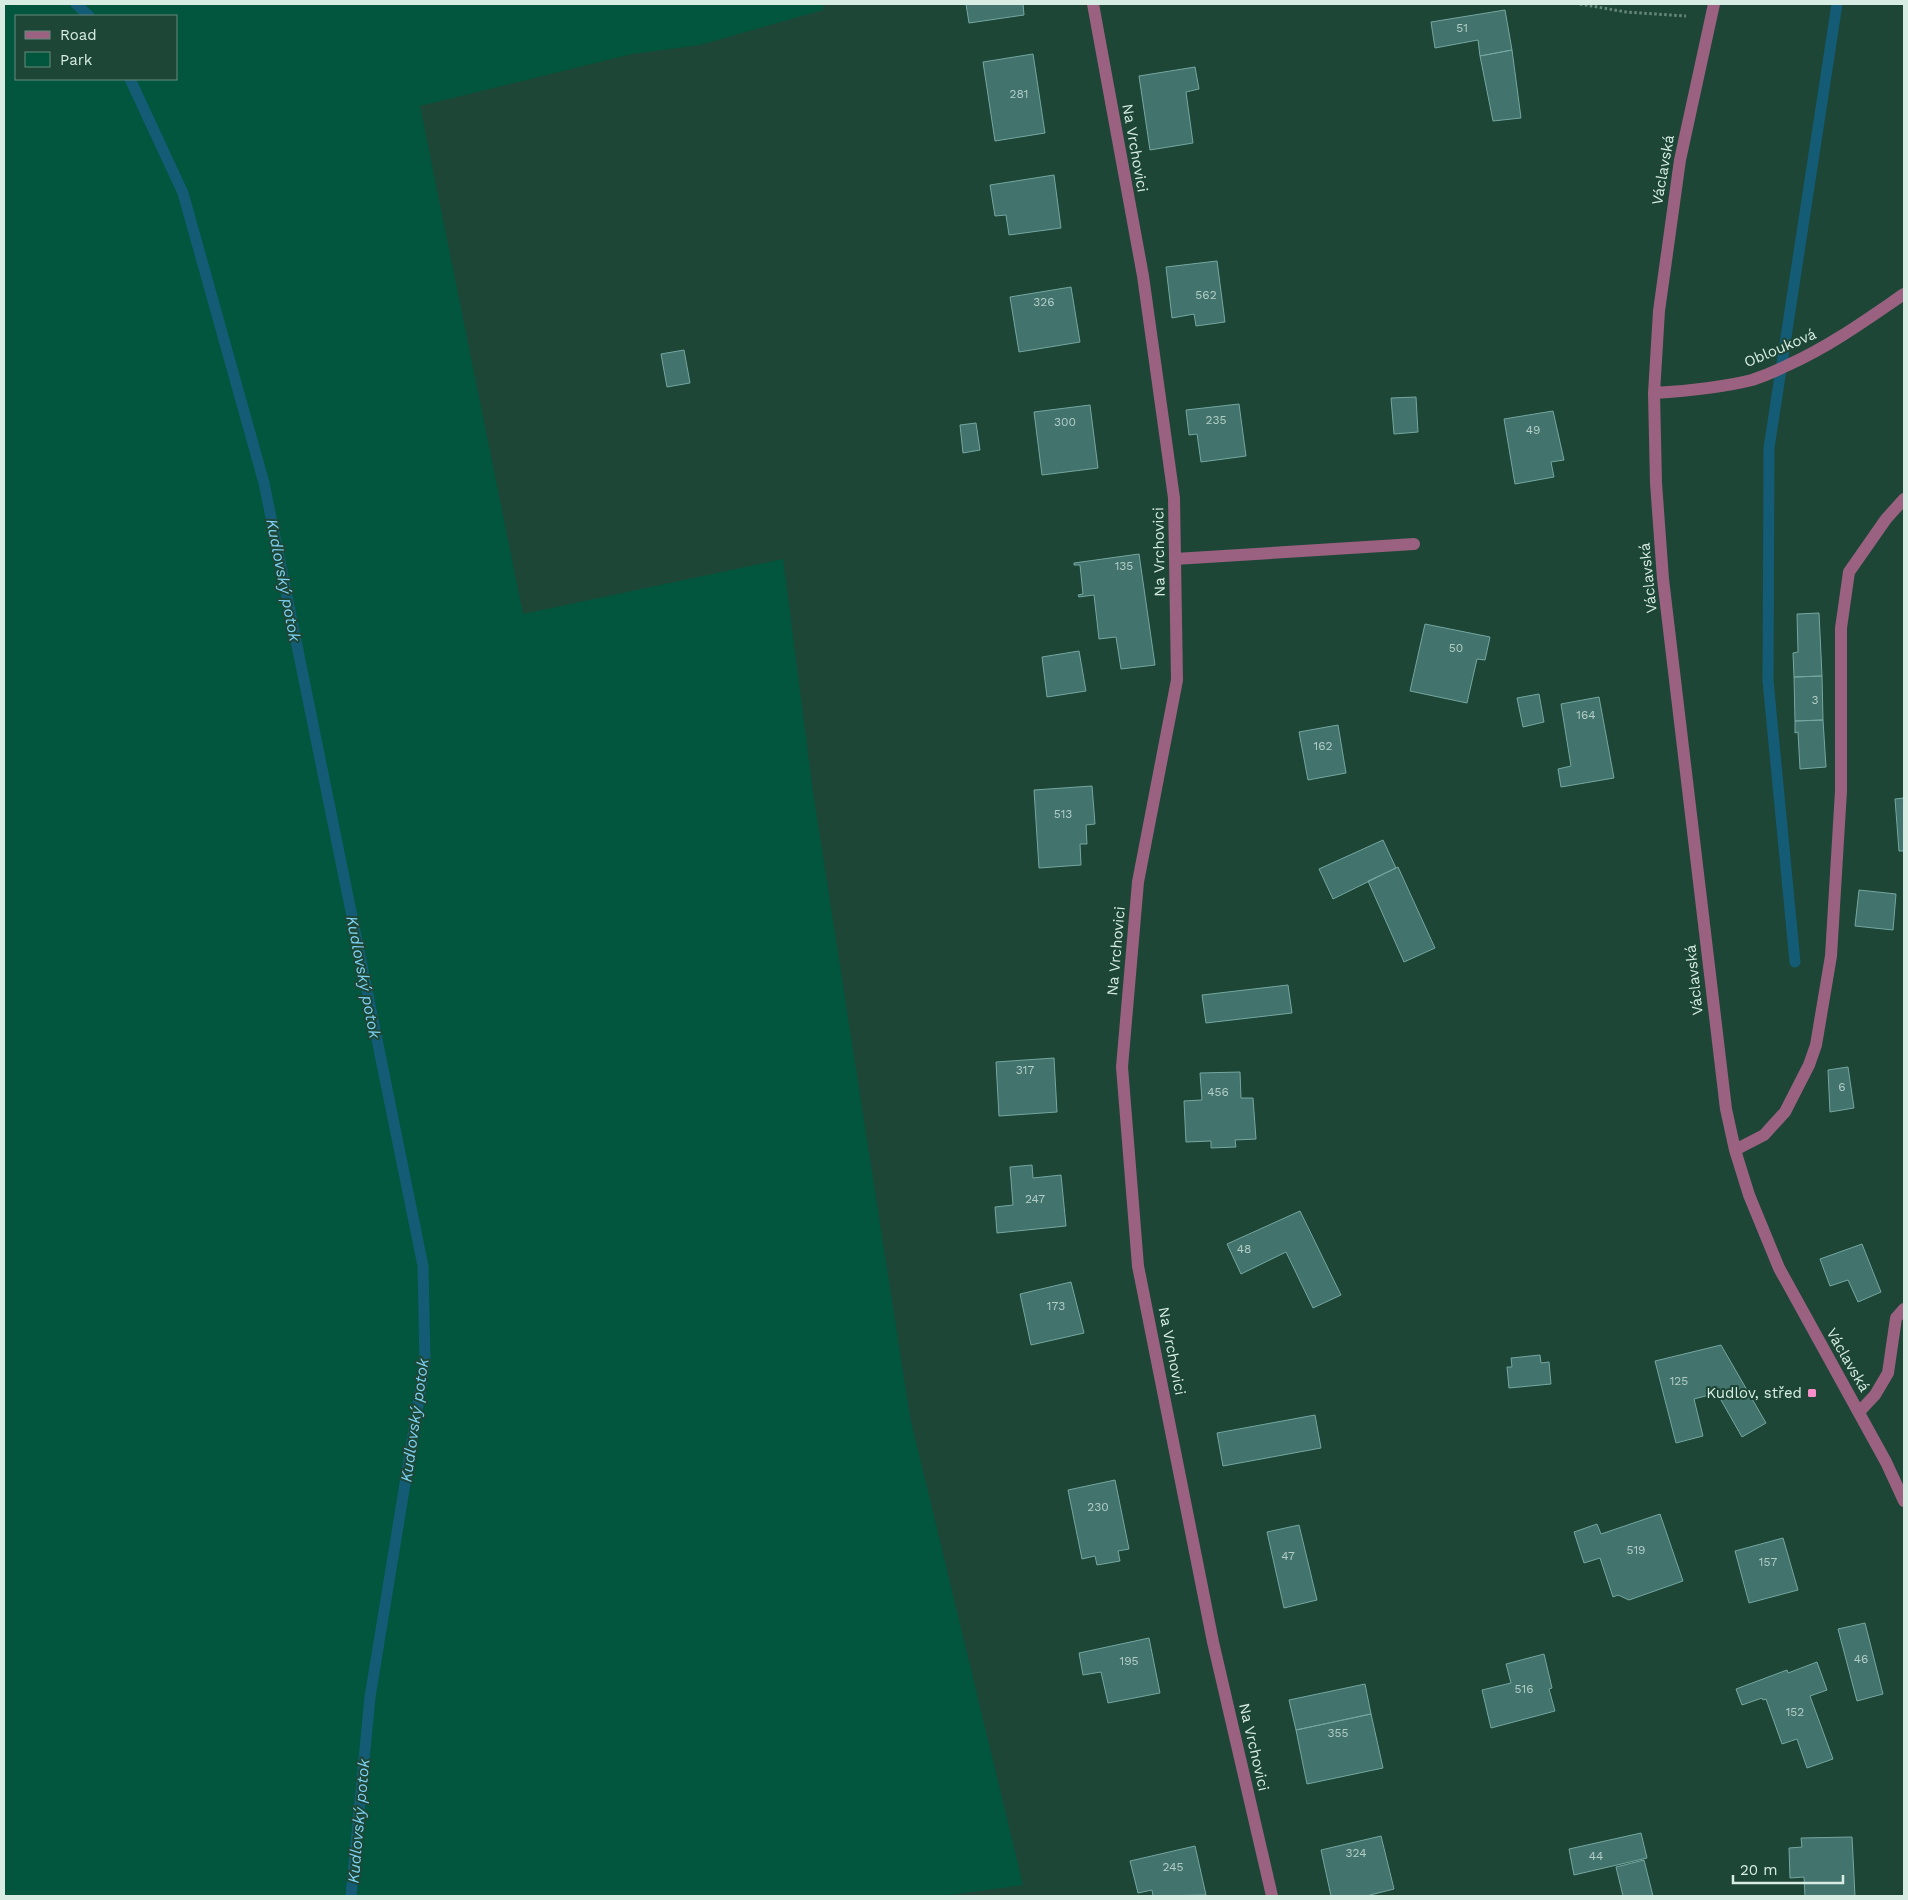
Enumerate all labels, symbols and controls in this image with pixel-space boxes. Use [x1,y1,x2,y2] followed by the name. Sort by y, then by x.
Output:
[15,15,178,80] legend
[1456,21,1468,35] house number: 51
[60,26,97,44] text: Road
[60,51,93,69] text: Park
[1009,87,1029,101] house number: 281
[1118,102,1152,194] street label: Na Vrchovici
[1648,133,1678,206] street label: Václavská
[1195,288,1217,302] house number: 562
[1033,295,1055,309] house number: 326
[1741,325,1819,371] street label: Oblouková
[1206,413,1226,427] house number: 235
[1054,415,1076,429] house number: 300
[1526,423,1540,437] house number: 49
[1149,507,1169,597] street label: Na Vrchovici
[262,517,305,644] water label: Kudlovský potok
[1635,541,1661,614] street label: Václavská
[1115,559,1133,573] house number: 135
[1449,641,1463,655] house number: 50
[1812,693,1819,707] house number: 3
[1576,708,1596,722] house number: 164
[1314,739,1332,753] house number: 162
[1054,807,1072,821] house number: 513
[1103,906,1129,996] street label: Na Vrchovici
[342,914,385,1041] water label: Kudlovský potok
[1681,943,1707,1016] street label: Václavská
[1016,1063,1034,1077] house number: 317
[1838,1080,1846,1094] house number: 6
[1207,1085,1229,1099] house number: 456
[1025,1192,1045,1206] house number: 247
[1237,1242,1251,1256] house number: 48
[1047,1299,1065,1313] house number: 173
[1155,1305,1189,1397] street label: Na Vrchovici
[1822,1325,1874,1396] street label: Václavská
[396,1356,433,1483] water label: Kudlovský potok
[1670,1374,1688,1388] house number: 125
[1706,1384,1802,1402] place label: Kudlov, střed
[1806,1387,1818,1399] marker: Kudlov, střed
[1087,1500,1109,1514] house number: 230
[1626,1543,1646,1557] house number: 519
[1281,1549,1295,1563] house number: 47
[1759,1555,1777,1569] house number: 157
[1854,1652,1868,1666] house number: 46
[1119,1654,1139,1668] house number: 195
[1515,1682,1533,1696] house number: 516
[1235,1701,1273,1793] street label: Na Vrchovici
[1786,1705,1804,1719] house number: 152
[1328,1726,1348,1740] house number: 355
[344,1757,374,1884] water label: Kudlovský potok
[1346,1846,1366,1860] house number: 324
[1589,1849,1603,1863] house number: 44
[1733,1852,1843,1884] scale bar
[1163,1860,1183,1874] house number: 245
[1740,1861,1778,1879] text: 20 m

